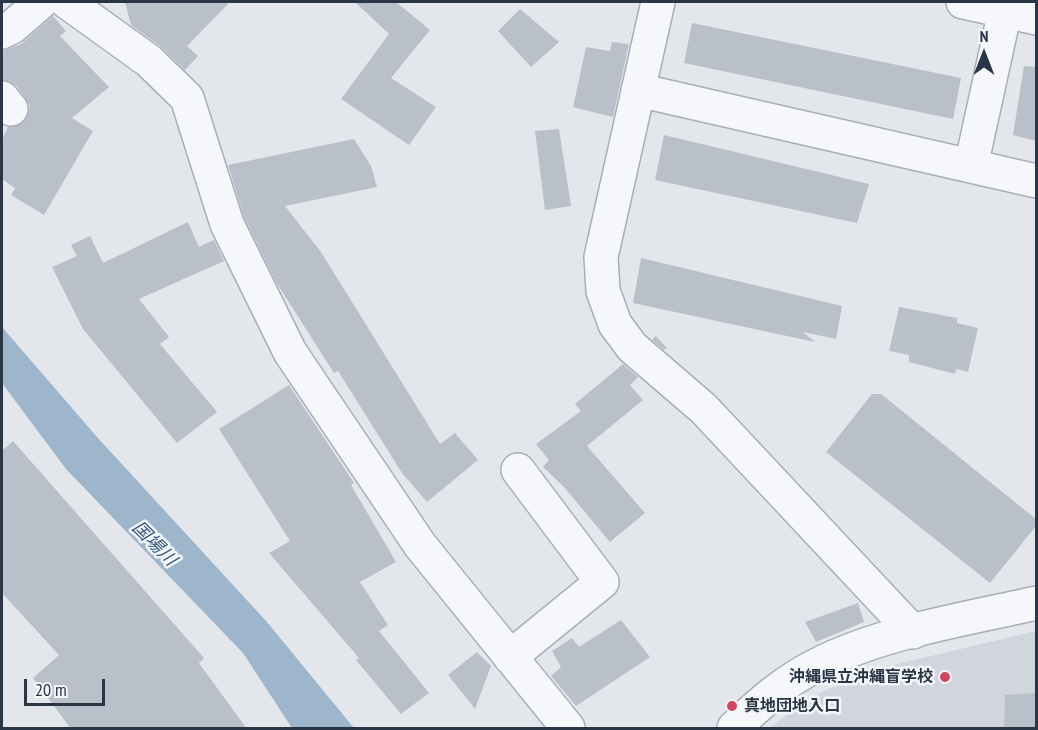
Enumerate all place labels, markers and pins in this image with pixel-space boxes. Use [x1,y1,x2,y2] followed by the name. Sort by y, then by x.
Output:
[789,667,933,687] place label: 沖縄県立沖縄盲学校
[938,670,952,684] marker: 沖縄県立沖縄盲学校
[744,696,840,716] place label: 真地団地入口
[725,699,739,713] marker: 真地団地入口

